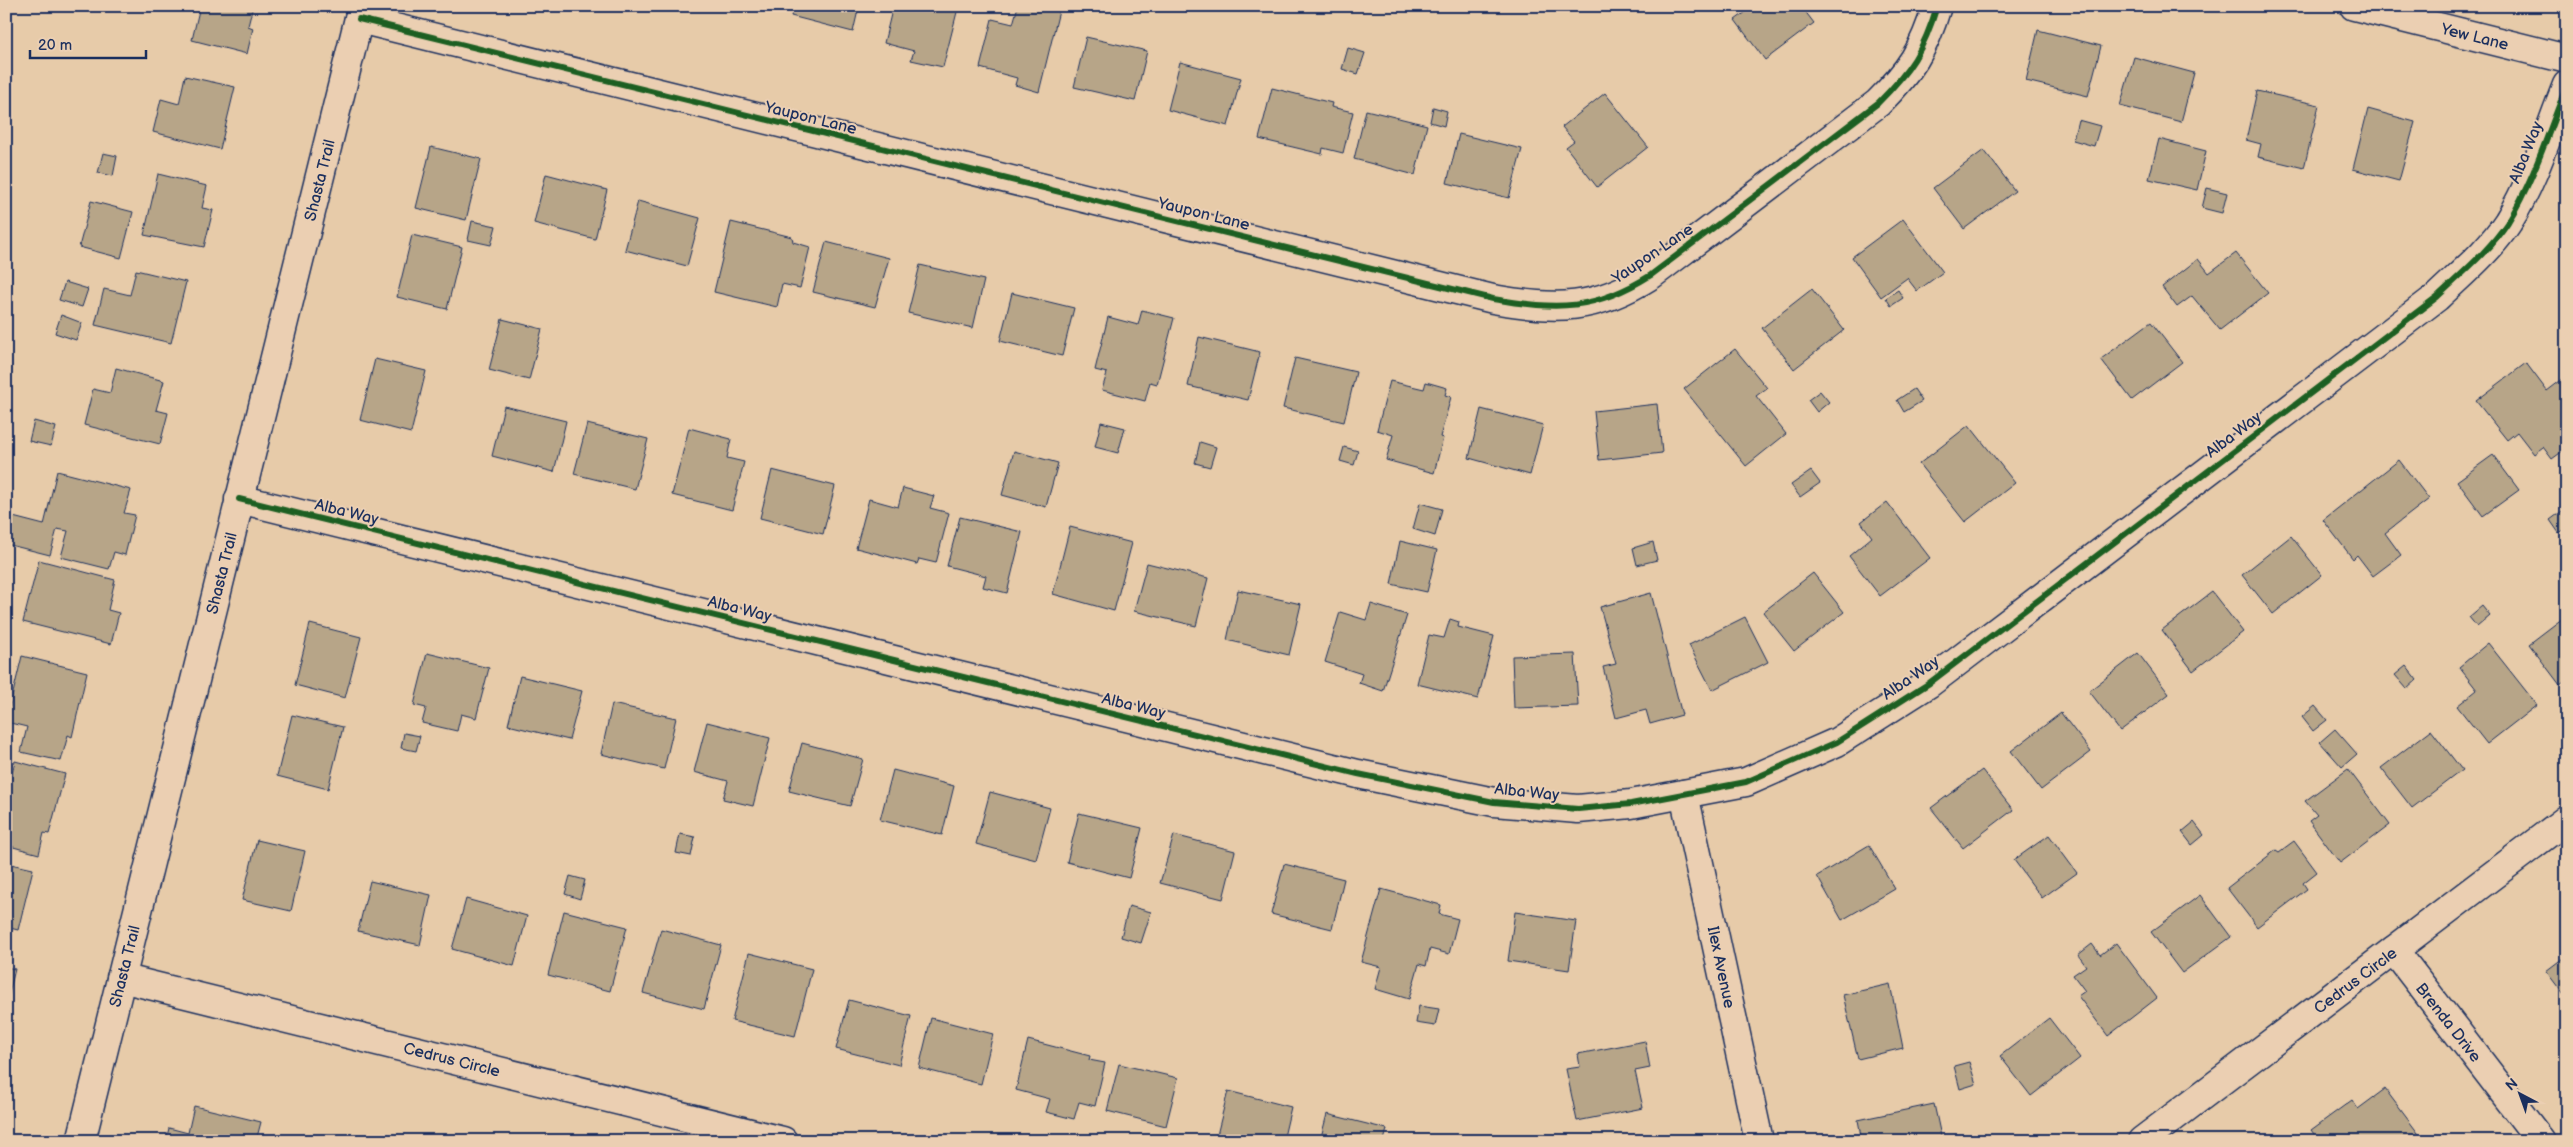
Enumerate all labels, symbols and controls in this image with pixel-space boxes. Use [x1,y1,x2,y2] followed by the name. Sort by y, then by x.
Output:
[2438,20,2511,55] street label: Yew Lane
[30,28,146,60] scale bar
[38,36,72,55] text: 20 m
[762,98,859,139] street label: Yaupon Lane
[2505,118,2548,186] street label: Alba Way
[301,138,340,223] street label: Shasta Trail
[1155,194,1252,235] street label: Yaupon Lane
[1608,220,1698,289] street label: Yaupon Lane
[2202,408,2266,462] street label: Alba Way
[313,495,381,530] street label: Alba Way
[203,531,242,616] street label: Shasta Trail
[706,592,774,627] street label: Alba Way
[1879,652,1944,704] street label: Alba Way
[1100,689,1168,724] street label: Alba Way
[1493,780,1561,805] street label: Alba Way
[106,924,145,1009] street label: Shasta Trail
[1703,925,1739,1010] street label: Ilex Avenue
[2311,944,2402,1019] street label: Cedrus Circle
[2411,980,2485,1067] street label: Brenda Drive
[401,1039,502,1082] street label: Cedrus Circle
[2496,1070,2546,1120] north arrow
[2502,1075,2521,1094] text: N

